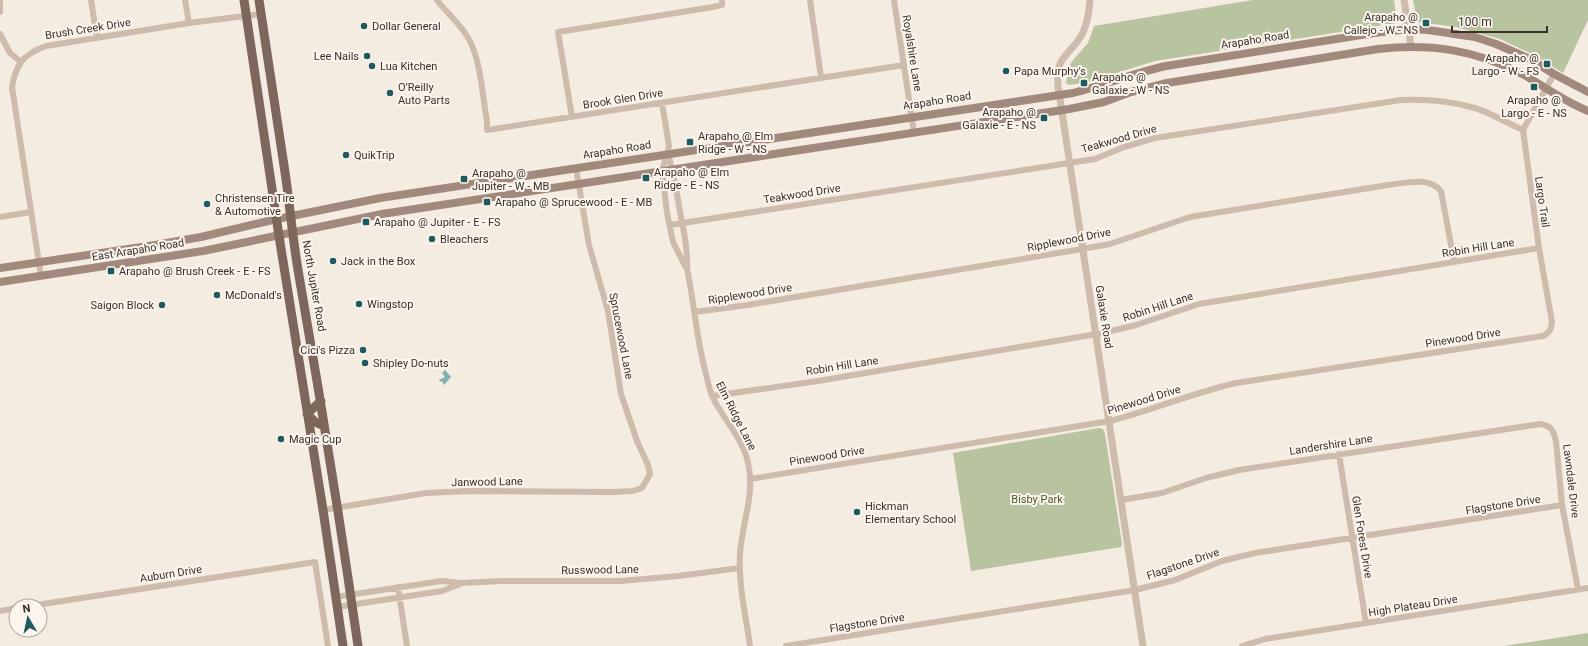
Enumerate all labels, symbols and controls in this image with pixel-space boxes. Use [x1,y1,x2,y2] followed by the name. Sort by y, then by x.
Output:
[1452,8,1547,34] scale bar
[1344,11,1418,37] place label: Arapaho @ Callejo - W - NS
[900,14,924,92] street label: Royalshire Lane
[1458,15,1492,29] text: 100 m
[44,16,132,42] street label: Brush Creek Drive
[1421,18,1431,28] marker: Arapaho @ Callejo - W - NS
[372,20,441,33] place label: Dollar General
[359,21,369,31] marker: Dollar General
[1220,28,1290,52] street label: Arapaho Road
[314,50,359,63] place label: Lee Nails
[362,51,372,61] marker: Lee Nails
[1472,52,1539,78] place label: Arapaho @ Largo - W - FS
[1542,59,1552,69] marker: Arapaho @ Largo - W - FS
[380,60,437,73] place label: Lua Kitchen
[367,61,377,71] marker: Lua Kitchen
[1014,65,1086,78] place label: Papa Murphy's
[1001,66,1011,76] marker: Papa Murphy's
[1092,71,1170,97] place label: Arapaho @ Galaxie - W - NS
[1079,78,1089,88] marker: Arapaho @ Galaxie - W - NS
[398,81,450,107] place label: O’Reilly Auto Parts
[1529,82,1539,92] marker: Arapaho @ Largo - E - NS
[582,86,664,112] street label: Brook Glen Drive
[385,88,395,98] marker: O’Reilly Auto Parts
[902,89,972,113] street label: Arapaho Road
[1501,94,1567,120] place label: Arapaho @ Largo - E - NS
[962,106,1036,132] place label: Arapaho @ Galaxie - E - NS
[1039,113,1049,123] marker: Arapaho @ Galaxie - E - NS
[1080,122,1158,156] street label: Teakwood Drive
[698,130,773,156] place label: Arapaho @ Elm Ridge - W - NS
[685,137,695,147] marker: Arapaho @ Elm Ridge - W - NS
[582,138,652,162] street label: Arapaho Road
[354,149,395,162] place label: QuikTrip
[341,150,351,160] marker: QuikTrip
[654,166,729,192] place label: Arapaho @ Elm Ridge - E - NS
[472,167,550,193] place label: Arapaho @ Jupiter - W - MB
[641,173,651,183] marker: Arapaho @ Elm Ridge - E - NS
[459,174,469,184] marker: Arapaho @ Jupiter - W - MB
[1532,176,1552,228] street label: Largo Trail
[763,181,842,207] street label: Teakwood Drive
[215,192,295,218] place label: Christensen Tire & Automotive
[495,196,652,209] place label: Arapaho @ Sprucewood - E - MB
[482,197,492,207] marker: Arapaho @ Sprucewood - E - MB
[202,199,212,209] marker: Christensen Tire & Automotive
[374,216,501,229] place label: Arapaho @ Jupiter - E - FS
[361,217,371,227] marker: Arapaho @ Jupiter - E - FS
[1026,226,1112,254] street label: Ripplewood Drive
[440,233,489,246] place label: Bleachers
[427,234,437,244] marker: Bleachers
[91,236,185,264] street label: East Arapaho Road
[1441,236,1515,260] street label: Robin Hill Lane
[300,239,328,333] street label: North Jupiter Road
[341,255,416,268] place label: Jack in the Box
[328,256,338,266] marker: Jack in the Box
[119,265,271,278] place label: Arapaho @ Brush Creek - E - FS
[106,266,116,276] marker: Arapaho @ Brush Creek - E - FS
[707,281,793,307] street label: Ripplewood Drive
[1093,284,1115,350] street label: Galaxie Road
[225,289,282,302] place label: McDonald's
[1121,289,1195,324] street label: Robin Hill Lane
[212,290,222,300] marker: McDonald's
[606,292,636,380] street label: Sprucewood Lane
[367,298,413,311] place label: Wingstop
[90,299,154,312] place label: Saigon Block
[354,299,364,309] marker: Wingstop
[157,300,167,310] marker: Saigon Block
[1424,326,1502,350] street label: Pinewood Drive
[300,344,355,357] place label: Cici's Pizza
[358,345,368,355] marker: Cici's Pizza
[805,354,879,378] street label: Robin Hill Lane
[373,357,449,370] place label: Shipley Do-nuts
[360,358,370,368] marker: Shipley Do-nuts
[713,379,759,453] street label: Elm Ridge Lane
[1106,383,1182,417] street label: Pinewood Drive
[1288,432,1374,458] street label: Landershire Lane
[289,433,341,446] place label: Magic Cup
[276,434,286,444] marker: Magic Cup
[1560,443,1582,519] street label: Lawndale Drive
[788,444,866,468] street label: Pinewood Drive
[451,475,523,489] street label: Janwood Lane
[1011,493,1063,506] park label: Bisby Park
[1465,493,1542,517] street label: Flagstone Drive
[1349,495,1375,579] street label: Glen Forest Drive
[865,500,956,526] place label: Hickman Elementary School
[852,507,862,517] marker: Hickman Elementary School
[1145,545,1221,582] street label: Flagstone Drive
[139,563,203,585] street label: Auburn Drive
[561,563,639,577] street label: Russwood Lane
[1368,593,1459,619] street label: High Plateau Drive
[8,598,48,638] north arrow
[22,602,32,616] text: N
[829,611,906,635] street label: Flagstone Drive

